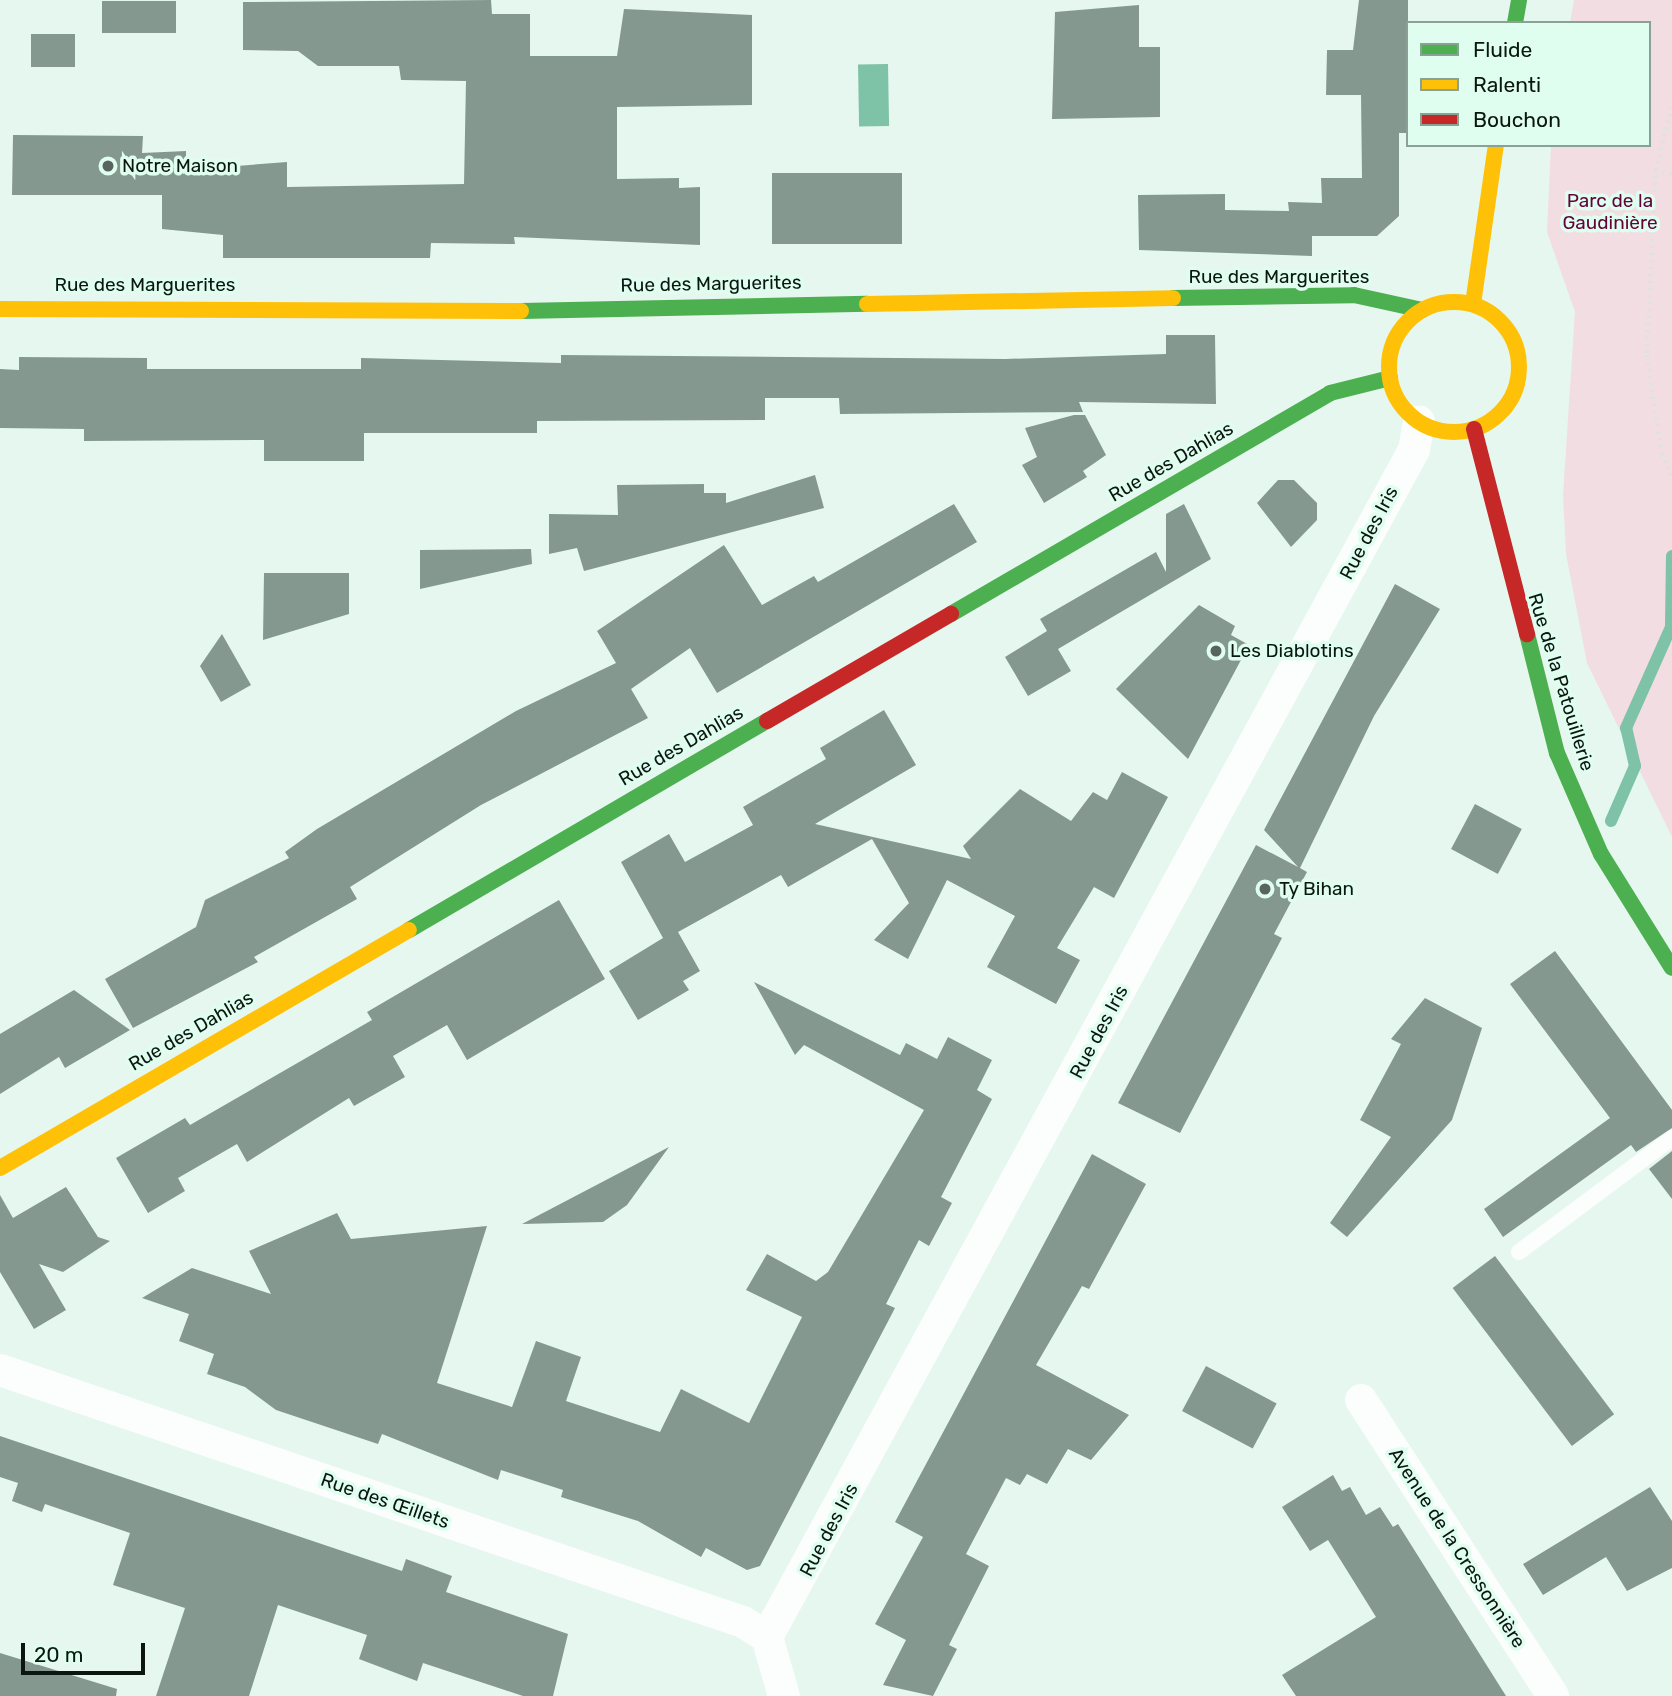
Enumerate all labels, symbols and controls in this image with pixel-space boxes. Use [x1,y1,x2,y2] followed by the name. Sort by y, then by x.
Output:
[1406,21,1651,147] legend
[1473,37,1532,62] text: Fluide
[1473,72,1541,97] text: Ralenti
[1473,107,1561,132] text: Bouchon
[122,155,238,177] place label: Notre Maison
[100,158,116,174] marker: Notre Maison
[1562,190,1658,234] park label: Parc de la Gaudinière
[1188,266,1370,288] street label: Rue des Marguerites
[620,271,802,297] street label: Rue des Marguerites
[54,274,236,296] street label: Rue des Marguerites
[1105,417,1237,507] street label: Rue des Dahlias
[1335,483,1403,583] street label: Rue des Iris
[1523,590,1599,774] street label: Rue de la Patouillerie
[1230,640,1354,662] place label: Les Diablotins
[1208,643,1224,659] marker: Les Diablotins
[615,701,747,791] street label: Rue des Dahlias
[1279,878,1354,900] place label: Ty Bihan
[1257,881,1273,897] marker: Ty Bihan
[1065,982,1133,1082] street label: Rue des Iris
[125,986,257,1076] street label: Rue des Dahlias
[1384,1444,1530,1652] street label: Avenue de la Cressonnière
[318,1468,452,1534] street label: Rue des Œillets
[795,1480,863,1580] street label: Rue des Iris
[24,1630,149,1674] scale bar
[34,1642,83,1667] text: 20 m

